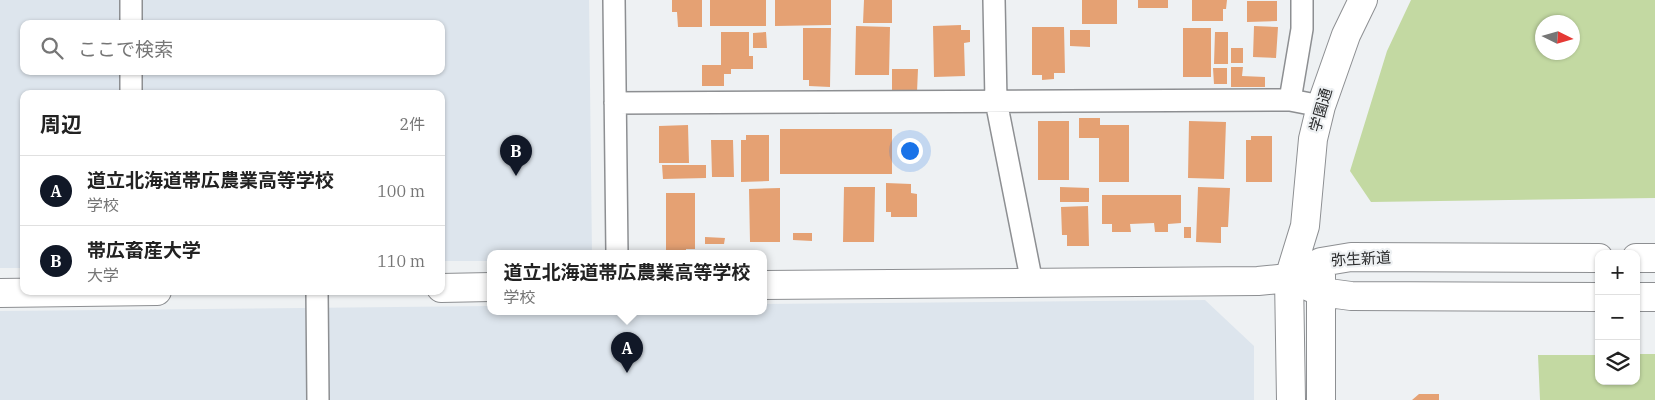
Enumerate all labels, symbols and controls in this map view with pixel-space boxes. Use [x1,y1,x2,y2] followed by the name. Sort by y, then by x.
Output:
[1535,15,1580,60] north arrow
[20,20,445,75] search box
[38,34,66,62] icon: search
[78,37,173,61] text: ここで検索
[1305,86,1336,134] street label: 学園通
[40,110,82,138] text: 周辺
[399,114,425,134] text: 2件
[500,135,532,176] pin: B
[897,138,923,164] your location
[87,168,334,192] text: 道立北海道帯広農業高等学校
[50,181,62,201] text: A
[377,181,425,201] text: 100 m
[87,195,119,215] text: 学校
[87,238,201,262] text: 帯広畜産大学
[1331,247,1391,270] street label: 弥生新道
[487,250,767,315] popup
[1595,250,1640,385] map controls
[1595,250,1640,295] button: +
[50,251,62,271] text: B
[377,251,425,271] text: 110 m
[503,260,751,284] text: 道立北海道帯広農業高等学校
[87,265,119,285] text: 大学
[503,287,536,307] text: 学校
[1595,295,1640,340] button: −
[611,332,643,373] pin: A
[1595,340,1640,385] button: layers

